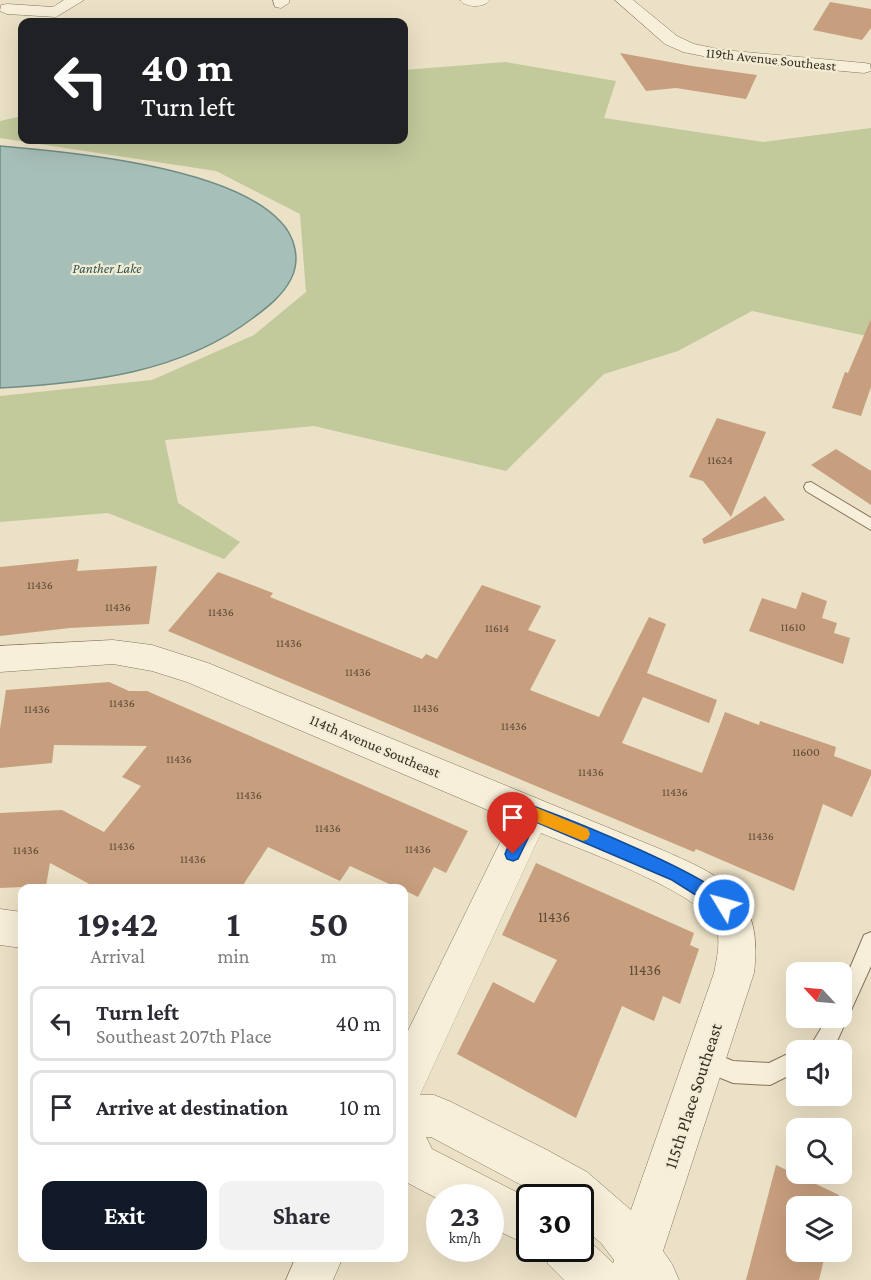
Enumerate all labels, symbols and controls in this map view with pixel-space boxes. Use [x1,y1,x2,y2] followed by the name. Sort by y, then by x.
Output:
[42,42,120,120] icon: left
[141,43,233,90] text: 40 m
[705,44,837,74] street label: 119th Avenue Southeast
[141,92,235,122] text: Turn left
[72,260,142,276] water label: Panther Lake
[707,453,733,467] house number: 11624
[27,578,53,592] house number: 11436
[105,600,131,614] house number: 11436
[208,605,234,619] house number: 11436
[781,620,806,634] house number: 11610
[485,621,509,635] house number: 11614
[276,636,302,650] house number: 11436
[345,665,371,679] house number: 11436
[109,696,135,710] house number: 11436
[413,701,439,715] house number: 11436
[24,702,50,716] house number: 11436
[307,711,444,781] street label: 114th Avenue Southeast
[501,719,527,733] house number: 11436
[792,745,820,759] house number: 11600
[166,752,192,766] house number: 11436
[578,765,604,779] house number: 11436
[662,785,688,799] house number: 11436
[236,788,262,802] house number: 11436
[487,792,538,854] pin
[496,801,529,834] icon: arrive
[315,821,341,835] house number: 11436
[748,829,774,843] house number: 11436
[109,839,135,853] house number: 11436
[405,842,431,856] house number: 11436
[13,843,39,857] house number: 11436
[180,852,206,866] house number: 11436
[692,873,756,937] position arrow
[77,904,158,944] text: 19:42
[227,904,240,944] text: 1
[309,904,349,944] text: 50
[538,909,570,925] house number: 11436
[91,945,145,967] text: Arrival
[217,945,250,967] text: min
[321,945,337,967] text: m
[629,962,661,978] house number: 11436
[786,962,852,1028] north arrow
[786,962,852,1262] map controls
[96,1000,179,1025] text: Turn left
[45,1007,78,1040] icon: left
[336,1011,381,1036] text: 40 m
[660,1020,726,1171] street label: 115th Place Southeast
[96,1025,272,1047] text: Southeast 207th Place
[786,1040,852,1106] button: sound
[45,1091,78,1124] icon: arrive
[96,1095,288,1120] text: Arrive at destination
[339,1095,381,1120] text: 10 m
[786,1118,852,1184] button: search
[42,1181,207,1250] button: Exit
[219,1181,384,1250] button: Share
[516,1184,594,1262] speed limit sign: 30
[786,1196,852,1262] button: layers
[450,1199,480,1232] text: 23
[449,1230,481,1246] text: km/h

